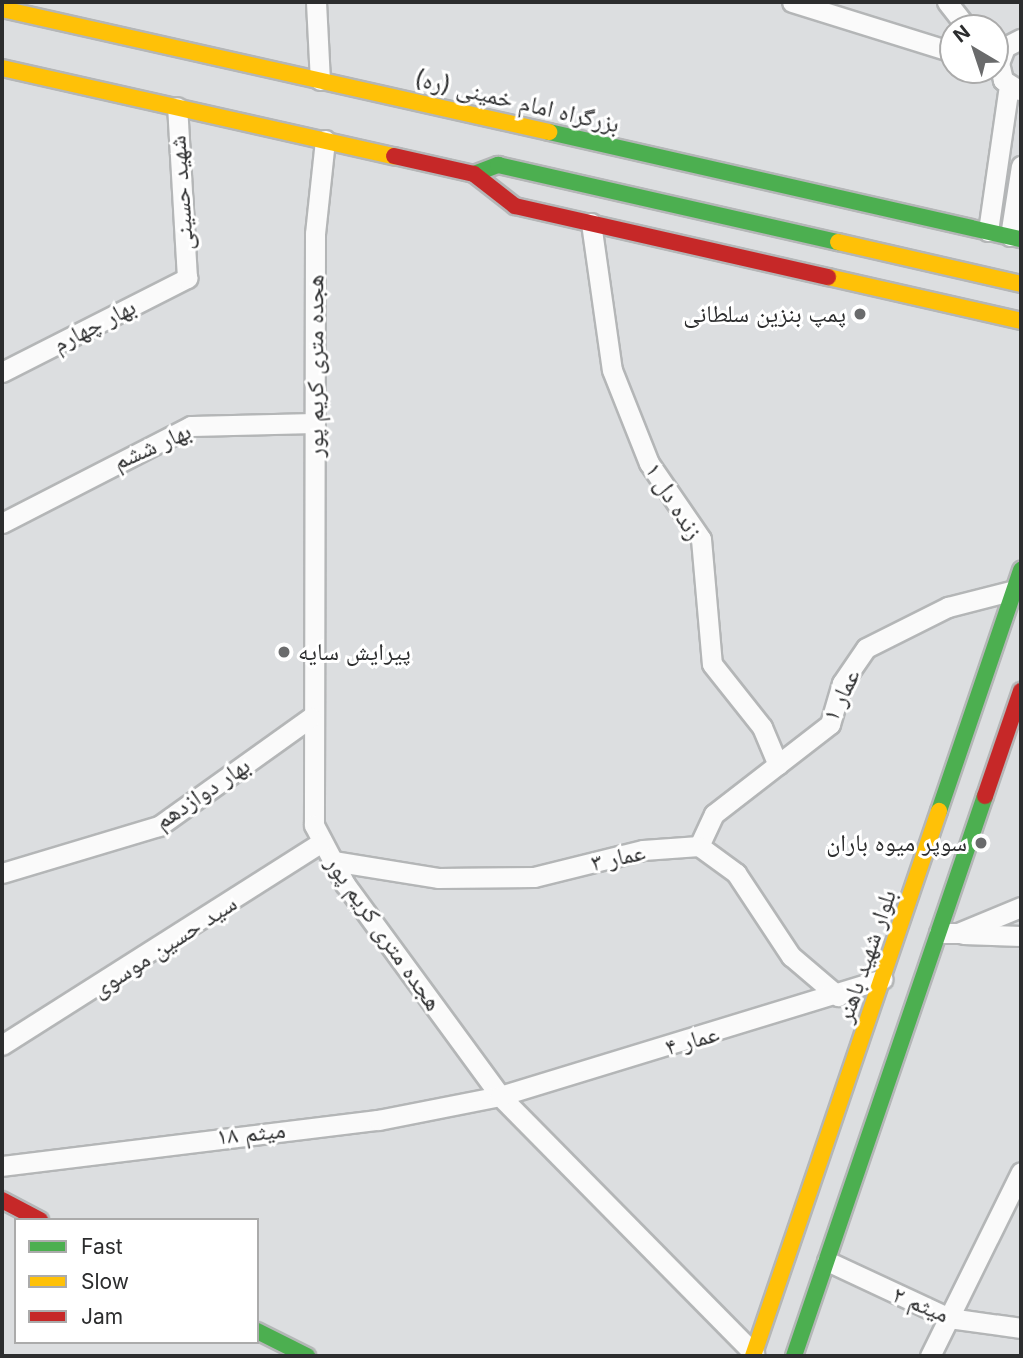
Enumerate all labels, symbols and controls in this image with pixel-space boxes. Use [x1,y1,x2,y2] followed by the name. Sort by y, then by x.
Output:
[939,14,1009,84] north arrow
[949,20,975,47] text: N
[412,63,622,139] street label: بزرگراه امام خمینی (ره)
[163,135,199,251] street label: شهید حسینی
[301,275,329,457] street label: هجده متری کریم پور
[48,292,140,358] street label: بهار چهارم
[683,300,846,328] place label: پمپ بنزین سلطانی
[852,306,868,322] marker: پمپ بنزین سلطانی
[109,416,195,476] street label: بهار ششم
[639,457,709,545] street label: زنده دل ۱
[298,638,411,666] place label: پیرایش سایه
[276,644,292,660] marker: پیرایش سایه
[816,664,866,726] street label: عمار ۱
[149,751,255,835] street label: بهار دوازدهم
[826,829,967,857] place label: سوپر میوه باران
[973,835,989,851] marker: سوپر میوه باران
[588,837,648,877] street label: عمار ۳
[320,850,448,1016] street label: هجده متری کریم پور
[830,886,902,1026] street label: بلوار شهید باهنر
[86,888,242,1004] street label: سید حسین موسوی
[662,1019,722,1061] street label: عمار ۴
[215,1115,287,1151] street label: میثم ۱۸
[14,1218,259,1344] legend
[81,1234,123,1259] text: Fast
[81,1269,129,1294] text: Slow
[888,1279,954,1329] street label: میثم ۲
[81,1304,123,1329] text: Jam

